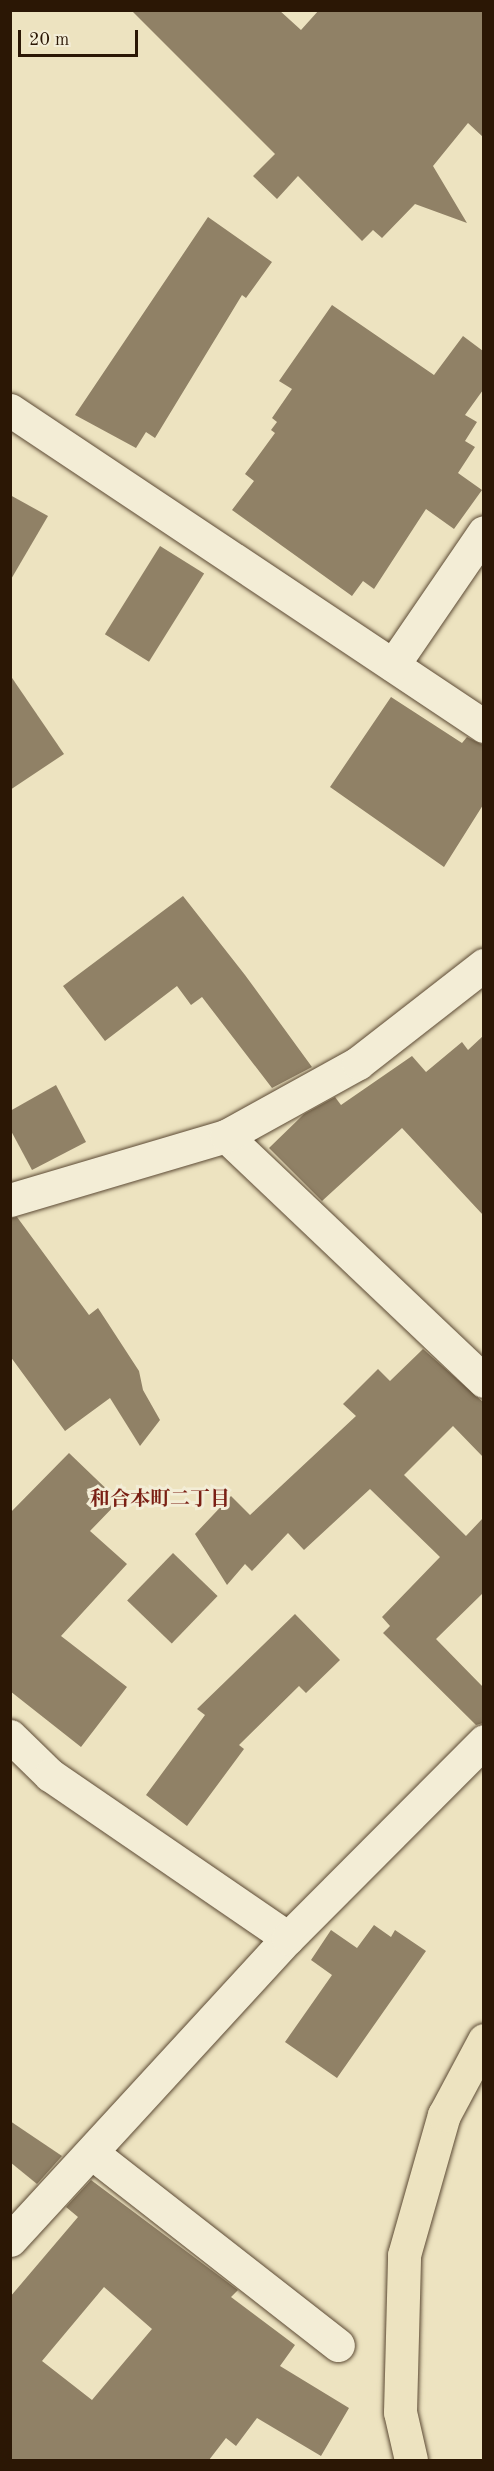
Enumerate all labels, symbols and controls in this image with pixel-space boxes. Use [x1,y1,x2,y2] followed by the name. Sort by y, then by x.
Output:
[21,18,141,56] scale bar
[29,31,69,49] text: 20 m
[90,1488,230,1512] district label: 和合本町二丁目

